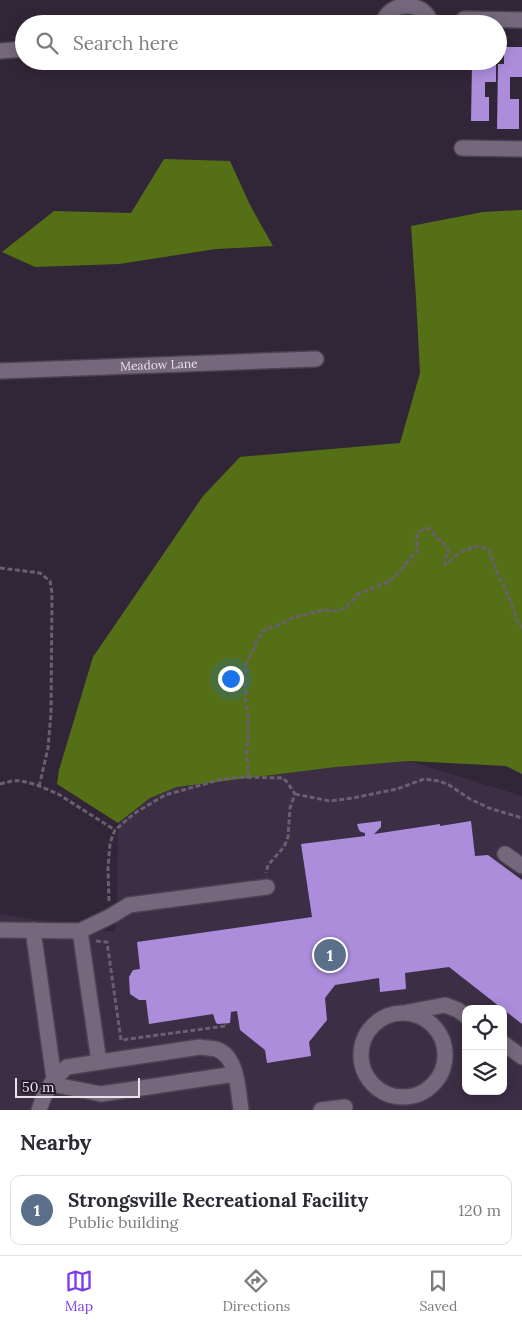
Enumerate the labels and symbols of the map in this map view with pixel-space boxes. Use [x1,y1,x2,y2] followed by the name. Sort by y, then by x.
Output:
[120,355,198,373] street label: Meadow Lane
[218,666,244,692] your location
[314,936,346,974] pin: 1
[15,1075,140,1098] scale bar

